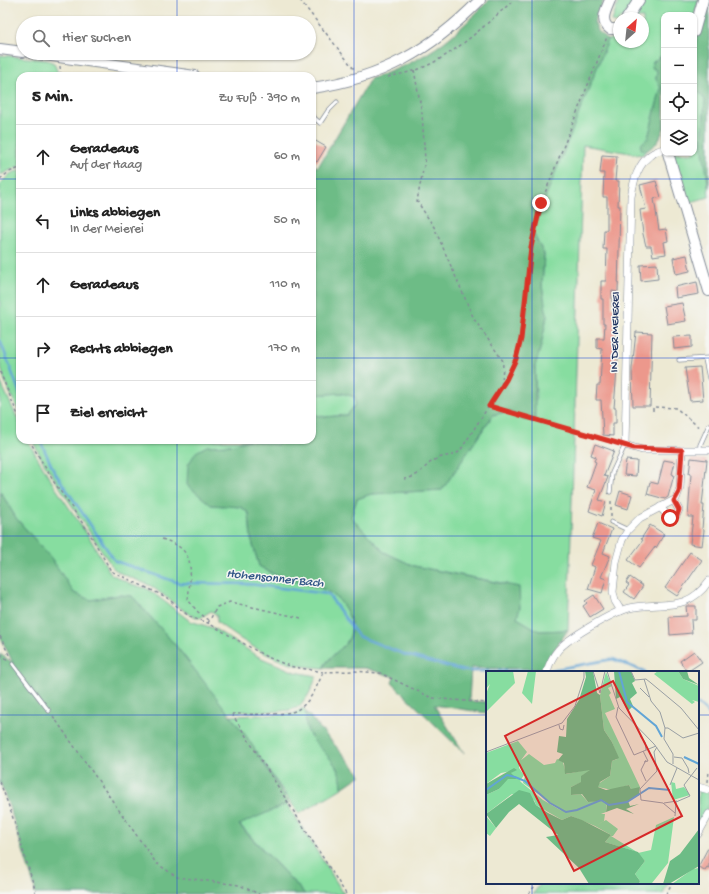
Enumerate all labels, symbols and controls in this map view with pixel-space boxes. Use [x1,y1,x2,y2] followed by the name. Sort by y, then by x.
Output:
[613,12,649,48] north arrow
[661,12,697,156] map controls
[661,12,697,48] button: +
[16,16,316,60] search box
[30,27,52,49] icon: search
[62,29,131,47] text: Hier suchen
[661,48,697,84] button: −
[661,84,697,120] button: locate
[32,88,74,108] text: 5 Min.
[219,91,300,106] text: Zu Fuß · 390 m
[661,120,697,156] button: layers
[70,140,138,158] text: Geradeaus
[32,146,54,168] icon: ahead
[274,149,300,164] text: 60 m
[70,158,142,173] text: Auf der Haag
[532,194,550,212] route end
[70,204,160,222] text: Links abbiegen
[32,210,54,232] icon: left
[273,213,300,228] text: 50 m
[70,222,144,237] text: In der Meierei
[32,274,54,296] icon: ahead
[70,276,138,294] text: Geradeaus
[270,277,300,292] text: 110 m
[608,291,624,373] street label: IN DER MEIEREI
[32,338,54,360] icon: right
[70,340,173,358] text: Rechts abbiegen
[268,341,300,356] text: 170 m
[32,402,54,424] icon: arrive
[70,404,146,422] text: Ziel erreicht
[661,509,679,527] route start
[226,566,325,592] water label: Hohensonner Bach
[486,671,699,884] inset map

